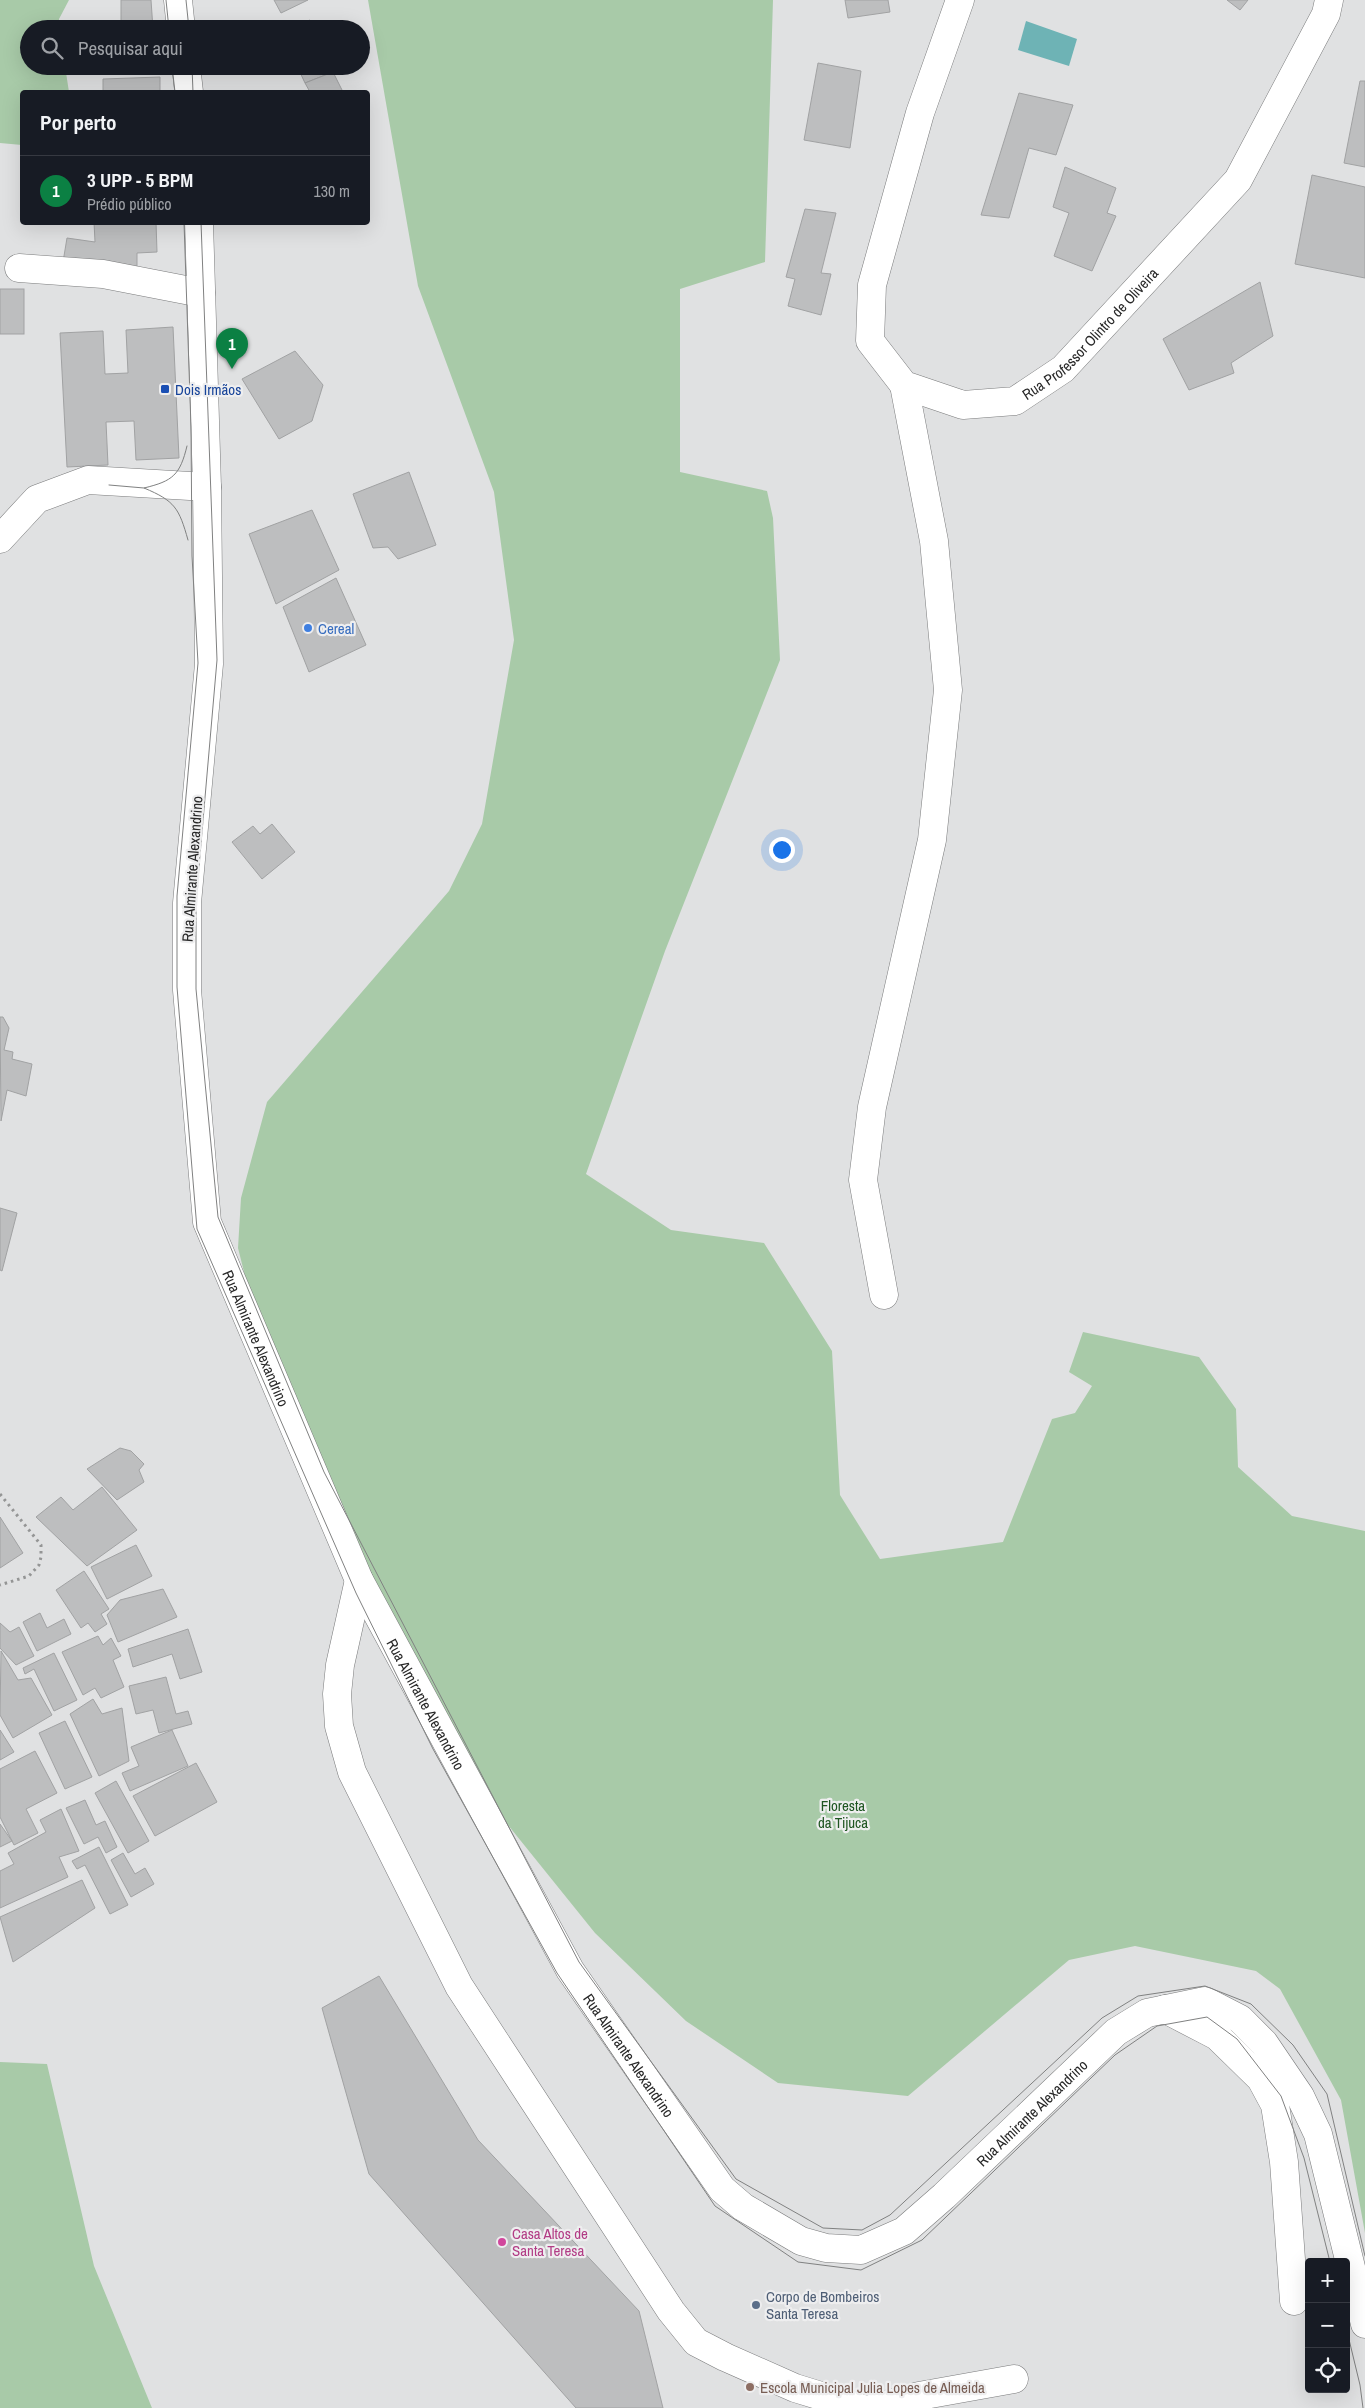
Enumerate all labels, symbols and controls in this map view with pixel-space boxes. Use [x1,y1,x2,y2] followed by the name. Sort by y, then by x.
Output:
[20,20,370,75] search box
[38,34,66,62] icon: search
[78,35,183,61] text: Pesquisar aqui
[40,108,117,137] text: Por perto
[87,167,193,193] text: 3 UPP - 5 BPM
[52,180,60,202] text: 1
[314,180,350,202] text: 130 m
[87,193,172,215] text: Prédio público
[1018,263,1163,404] street label: Rua Professor Olintro de Oliveira
[216,328,248,369] pin: 1
[175,379,241,400] place label: Dois Irmãos
[159,383,171,395] marker: Dois Irmãos
[318,618,354,639] place label: Cereal
[302,622,314,634] marker: Cereal
[176,795,208,943] street label: Rua Almirante Alexandrino
[769,837,795,863] your location
[218,1266,295,1410] street label: Rua Almirante Alexandrino
[382,1635,470,1774] street label: Rua Almirante Alexandrino
[818,1795,868,1833] park label: Floresta da Tijuca
[579,1989,680,2121] street label: Rua Almirante Alexandrino
[971,2054,1092,2171] street label: Rua Almirante Alexandrino
[512,2223,588,2261] place label: Casa Altos de Santa Teresa
[496,2236,508,2248] marker: Casa Altos de Santa Teresa
[1305,2258,1350,2393] map controls
[1305,2258,1350,2303] button: +
[766,2286,880,2324] place label: Corpo de Bombeiros Santa Teresa
[750,2299,762,2311] marker: Corpo de Bombeiros Santa Teresa
[1305,2303,1350,2348] button: −
[1305,2348,1350,2393] button: locate
[760,2377,985,2398] place label: Escola Municipal Julia Lopes de Almeida
[744,2381,756,2393] marker: Escola Municipal Julia Lopes de Almeida

